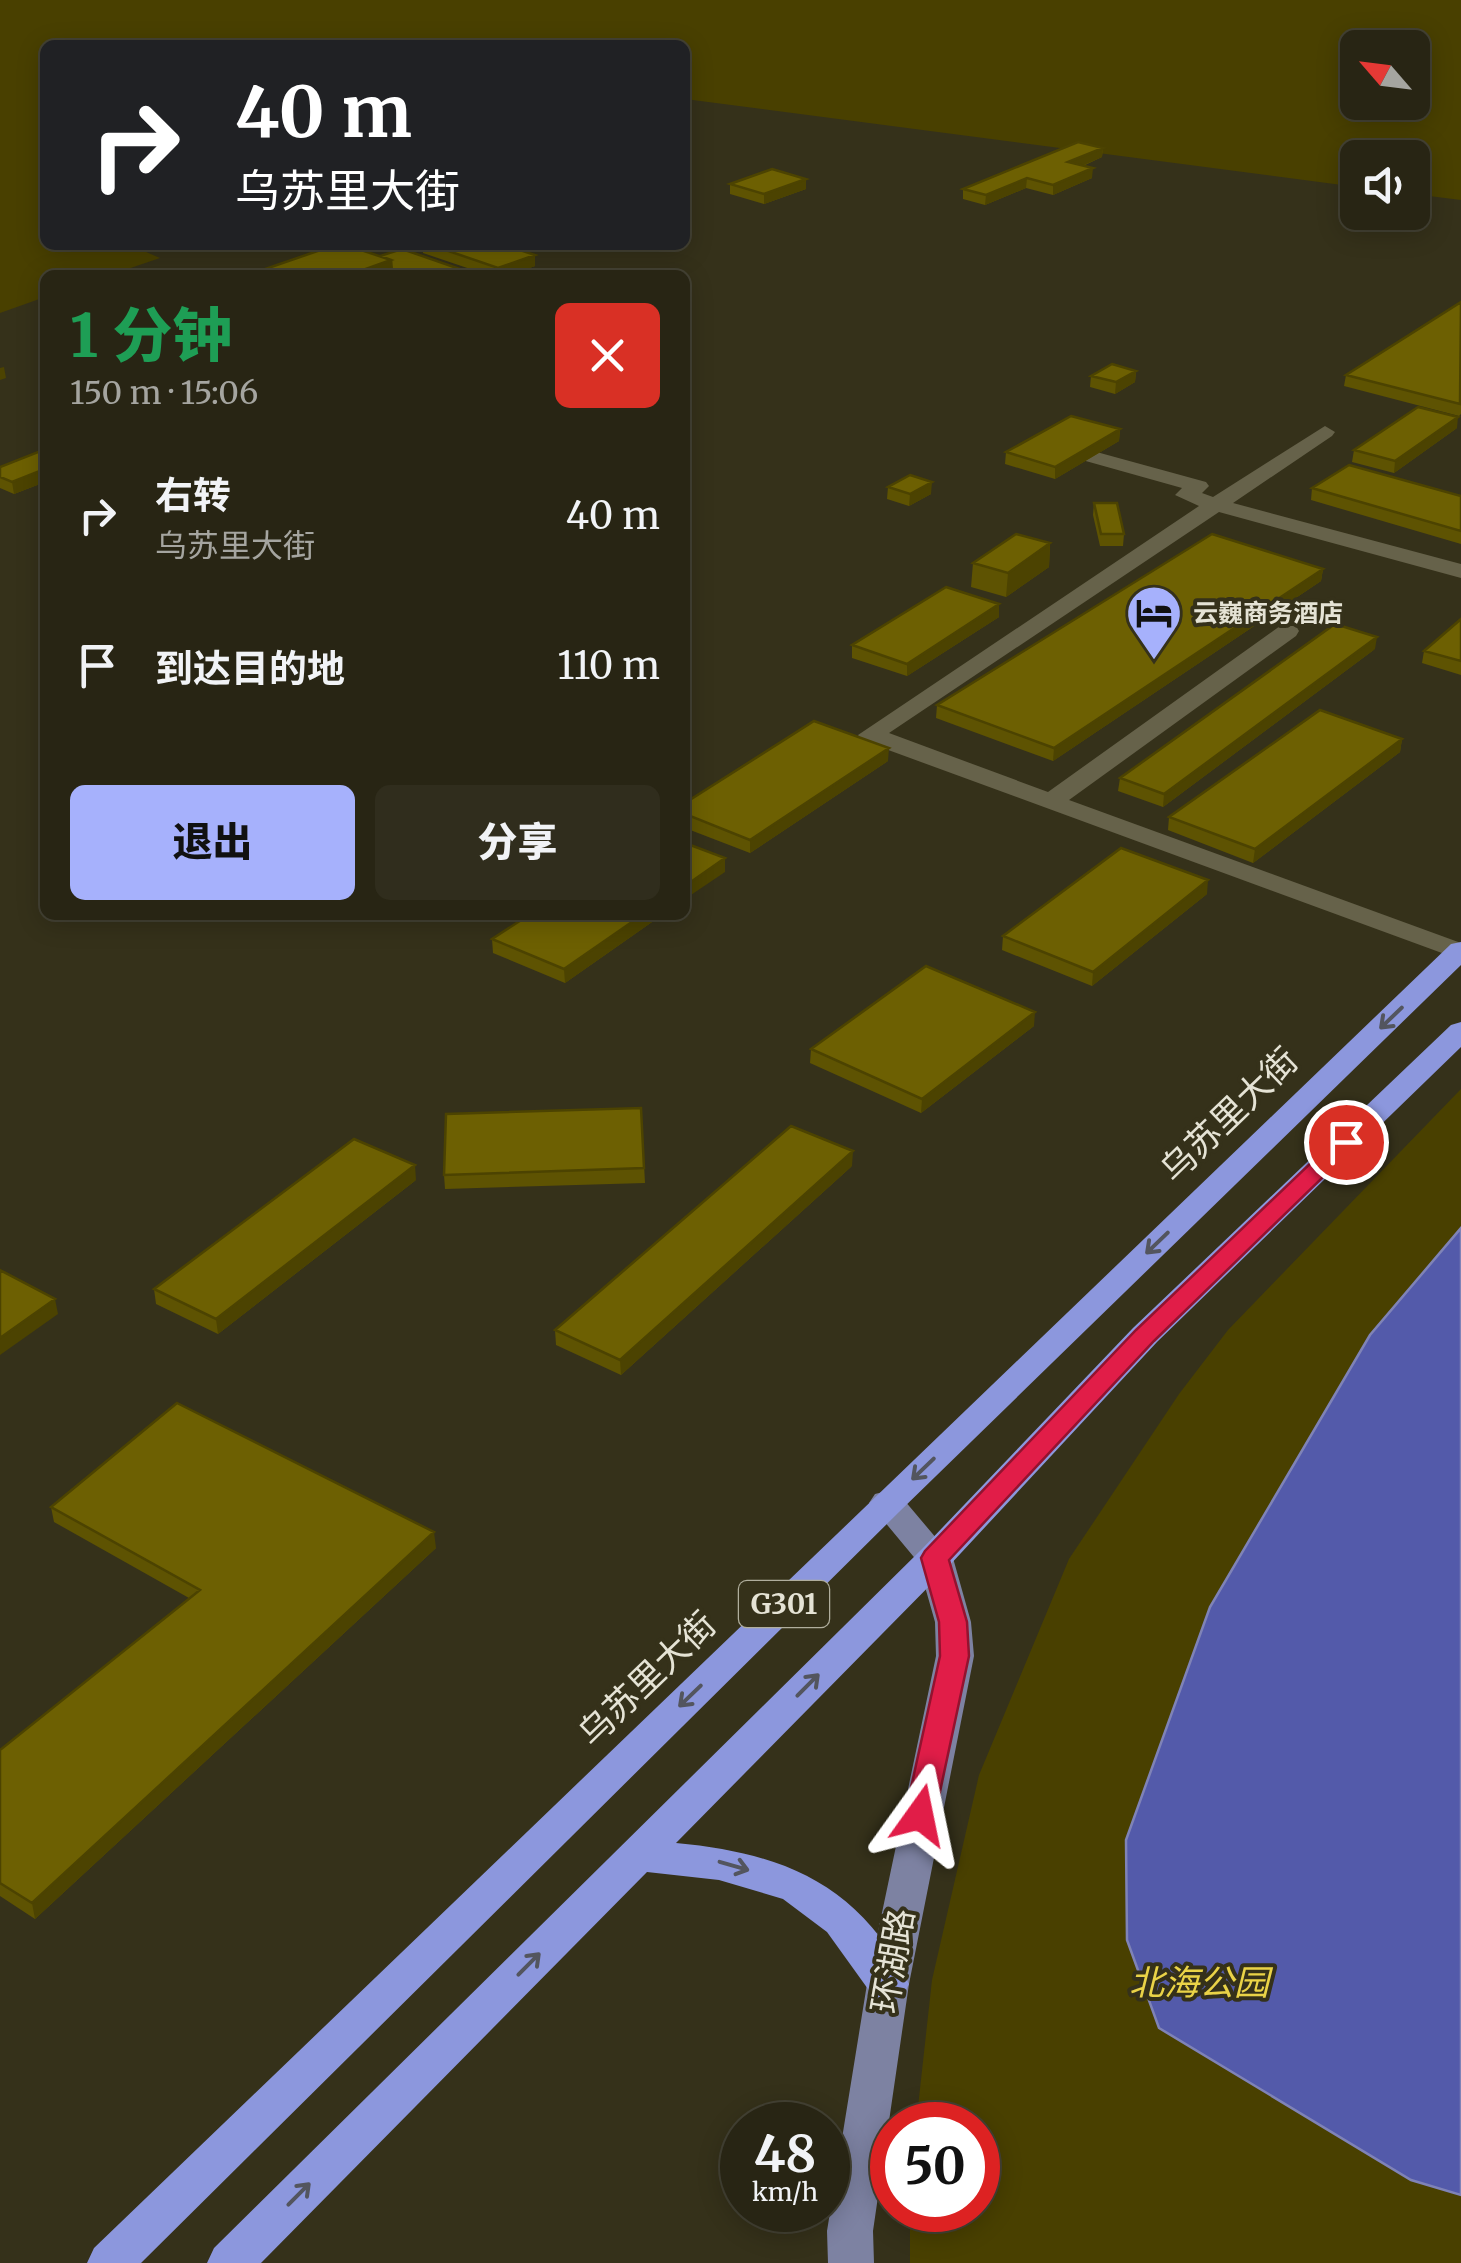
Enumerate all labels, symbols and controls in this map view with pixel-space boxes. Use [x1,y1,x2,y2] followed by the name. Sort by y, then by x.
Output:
[1340,30,1430,120] north arrow
[1340,30,1430,230] map controls
[235,68,412,156] text: 40 m
[70,80,200,210] icon: right
[1340,140,1430,230] button: sound
[235,163,460,219] text: 乌苏里大街
[70,298,232,373] text: 1 分钟
[555,303,660,408] button: close
[70,373,258,413] text: 150 m · 15:06
[155,472,231,519] text: 右转
[70,488,125,543] icon: right
[566,492,660,539] text: 40 m
[155,526,315,566] text: 乌苏里大街
[1124,583,1184,662] hotel icon: 云巍商务酒店
[1193,597,1343,629] place label: 云巍商务酒店
[70,638,125,693] icon: arrive
[557,642,660,689] text: 110 m
[155,645,345,692] text: 到达目的地
[70,785,355,900] button: 退出
[375,785,660,900] button: 分享
[1379,1006,1403,1030] one-way arrow
[1151,1038,1307,1192] street label: 乌苏里大街
[1304,1100,1389,1185] pin
[1319,1115,1374,1170] icon: arrive
[1145,1231,1169,1255] one-way arrow
[911,1457,935,1481] one-way arrow
[739,1581,829,1627] road number: G301
[569,1602,725,1756] street label: 乌苏里大街
[796,1673,820,1697] one-way arrow
[679,1683,703,1707] one-way arrow
[868,1763,972,1867] position arrow
[718,1858,749,1877] one-way arrow
[862,1905,924,2017] street label: 环湖路
[516,1952,540,1976] one-way arrow
[1129,1961,1274,2005] park label: 北海公园
[870,2102,1000,2232] speed limit sign: 50
[754,2123,816,2186] text: 48
[752,2176,818,2208] text: km/h
[287,2182,311,2206] one-way arrow

